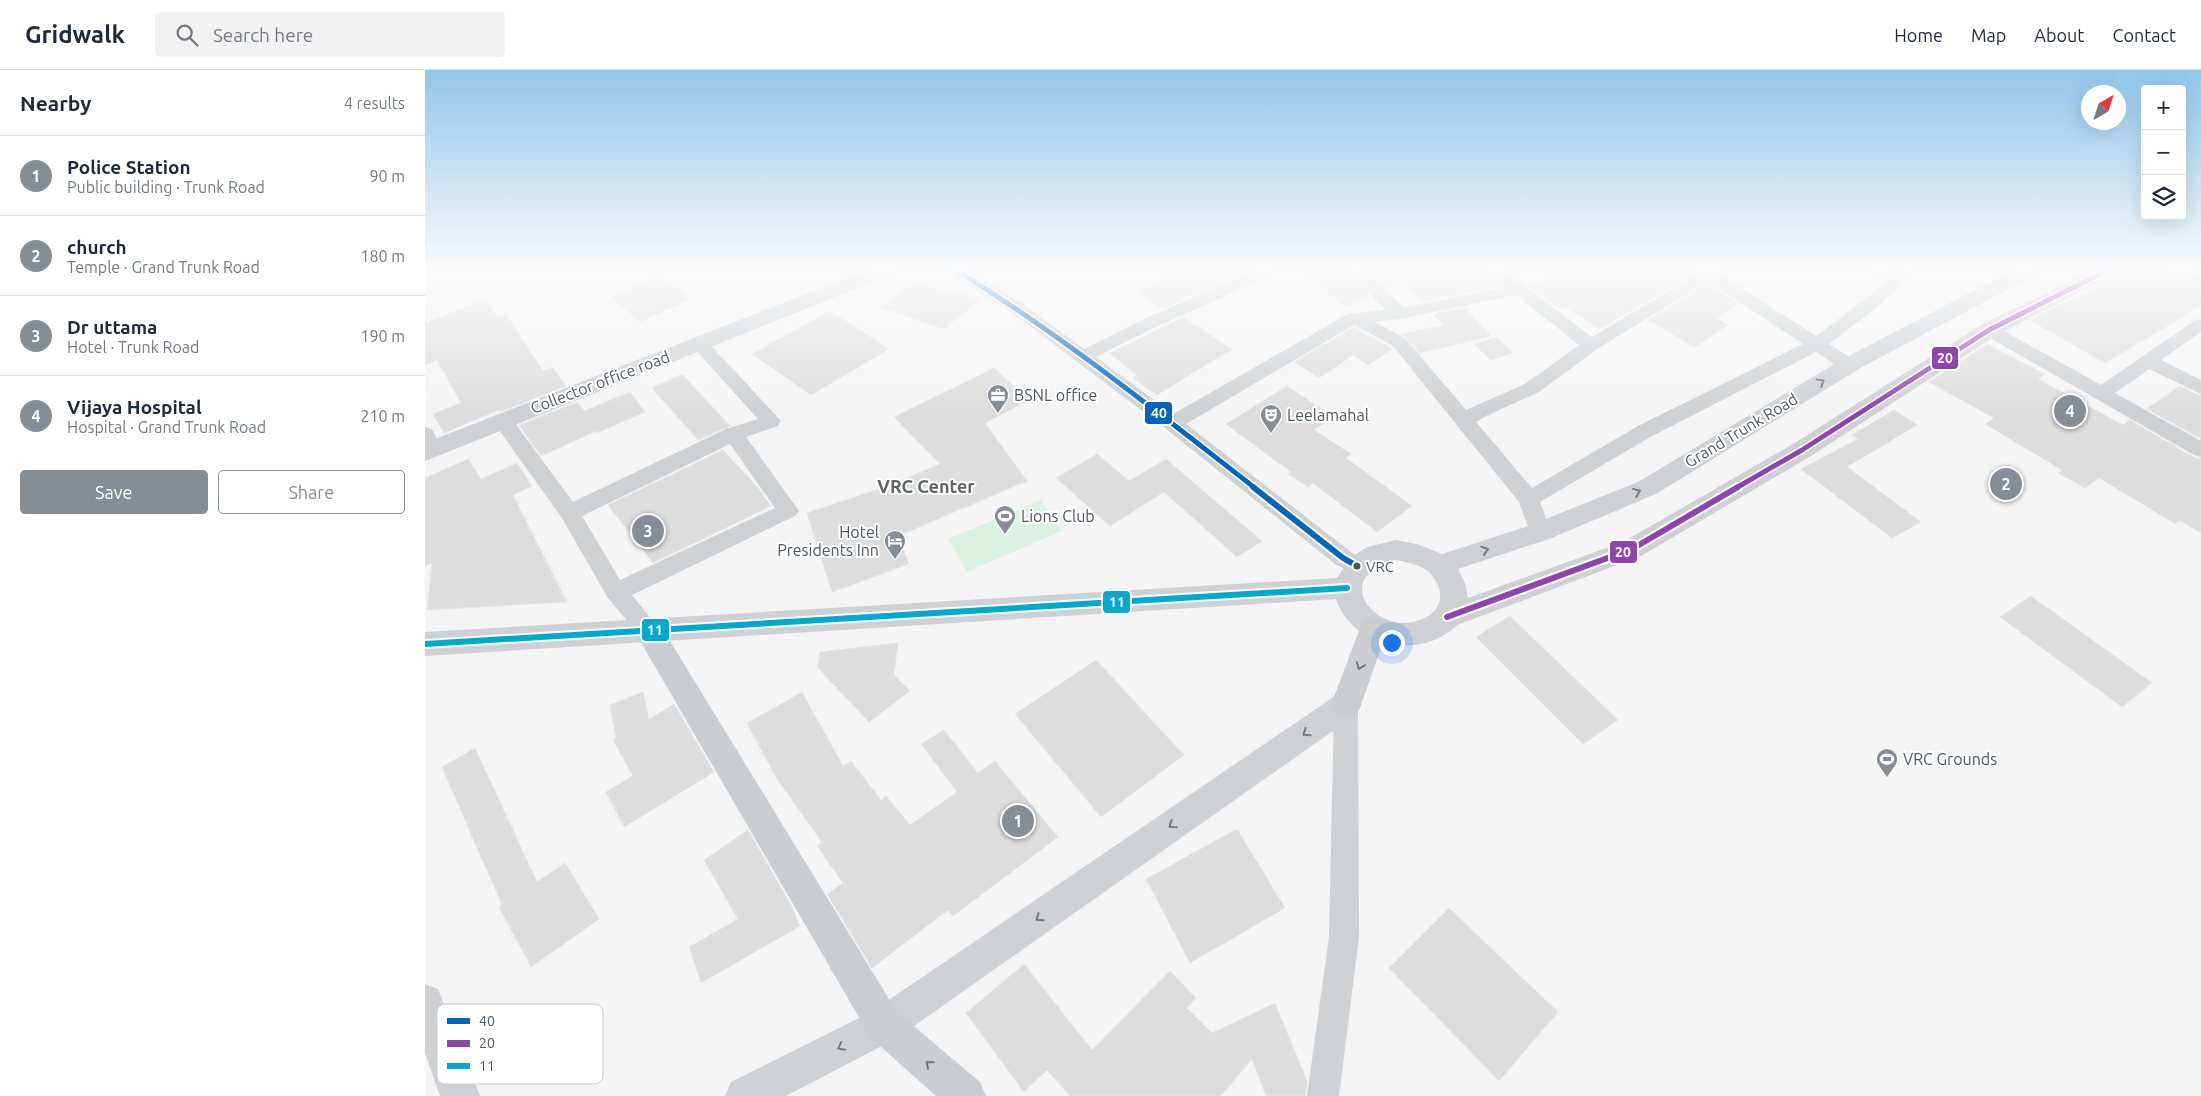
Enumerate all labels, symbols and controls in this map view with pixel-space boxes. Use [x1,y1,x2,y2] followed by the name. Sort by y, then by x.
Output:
[155,12,505,57] search box
[25,21,125,48] text: Gridwalk
[173,21,201,49] icon: search
[213,24,313,46] text: Search here
[1894,25,1943,45] text: Home
[1971,25,2006,45] text: Map
[2034,25,2084,45] text: About
[2112,25,2176,45] text: Contact
[2081,85,2126,130] north arrow
[2141,85,2186,220] map controls
[2141,85,2186,130] button: +
[20,91,91,115] text: Nearby
[344,94,405,112] text: 4 results
[2141,130,2186,175] button: −
[67,156,191,178] text: Police Station
[31,167,41,185] text: 1
[369,167,405,185] text: 90 m
[2141,175,2186,220] button: layers
[67,178,265,196] text: Public building · Trunk Road
[67,236,127,258] text: church
[31,247,41,265] text: 2
[360,247,405,265] text: 180 m
[67,258,260,276] text: Temple · Grand Trunk Road
[67,316,157,338] text: Dr uttama
[31,327,41,345] text: 3
[360,327,405,345] text: 190 m
[67,338,199,356] text: Hotel · Trunk Road
[1931,346,1959,370] line badge: 20
[528,347,672,417] street label: Collector office road
[1937,350,1953,366] text: 20
[1816,378,1825,388] one-way arrow
[986,383,1010,414] office icon: BSNL office
[1014,386,1097,404] place label: BSNL office
[1681,389,1801,471] street label: Grand Trunk Road
[2054,392,2086,430] pin: 4
[67,396,202,418] text: Vijaya Hospital
[1144,401,1173,425] line badge: 40
[1259,403,1283,434] theatre icon: Leelamahal
[1151,405,1167,421] text: 40
[1287,406,1369,424] place label: Leelamahal
[31,407,41,425] text: 4
[360,407,405,425] text: 210 m
[67,418,266,436] text: Hospital · Grand Trunk Road
[1990,465,2022,503] pin: 2
[20,470,208,514] button: Save
[218,470,405,514] button: Share
[877,476,975,496] district label: VRC Center
[1632,488,1641,498] one-way arrow
[993,504,1017,535] sports icon: Lions Club
[1021,507,1095,525] place label: Lions Club
[632,512,664,550] pin: 3
[777,523,879,559] place label: Hotel Presidents Inn
[883,529,907,560] hotel icon: Hotel Presidents Inn
[1609,540,1638,564] line badge: 20
[1615,544,1631,560] text: 20
[1481,546,1489,556] one-way arrow
[1366,558,1394,575] place label: VRC
[1352,561,1362,571] marker: VRC
[1102,590,1131,614] line badge: 11
[1109,594,1125,610] text: 11
[641,618,670,642] line badge: 11
[647,622,663,638] text: 11
[1379,630,1405,656] your location
[1356,662,1366,670] one-way arrow
[1302,727,1312,736] one-way arrow
[1875,747,1899,778] sports icon: VRC Grounds
[1903,750,1997,768] place label: VRC Grounds
[1002,802,1034,840] pin: 1
[1168,819,1178,828] one-way arrow
[1035,912,1044,921] one-way arrow
[437,1004,603,1084] legend
[479,1013,495,1029] text: 40
[479,1035,495,1051] text: 20
[837,1041,846,1051] one-way arrow
[479,1058,495,1074] text: 11
[926,1061,935,1070] one-way arrow

